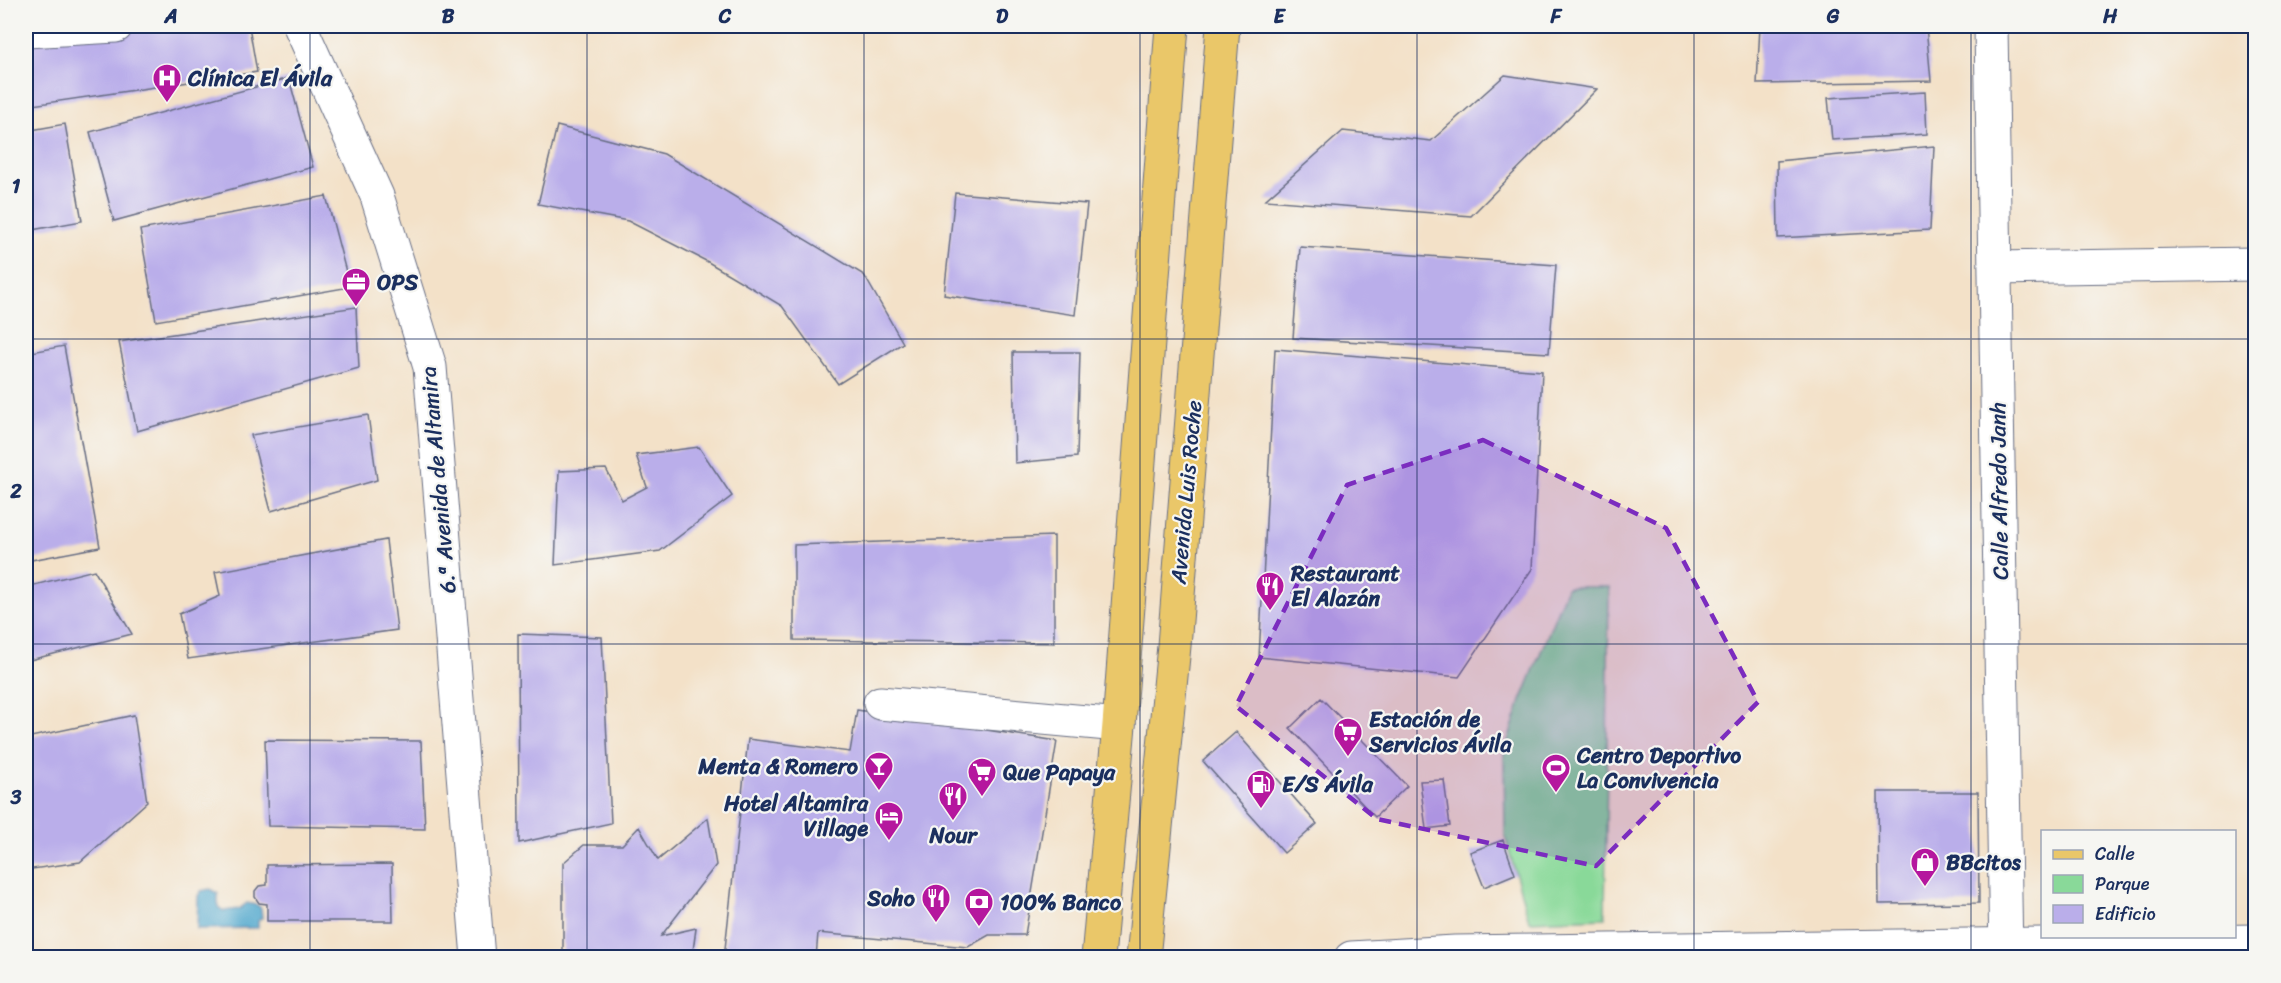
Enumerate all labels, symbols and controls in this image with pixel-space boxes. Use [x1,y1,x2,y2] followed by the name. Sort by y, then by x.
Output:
[163,0,178,34] text: A
[442,0,455,34] text: B
[718,0,732,34] text: C
[996,0,1009,34] text: D
[1273,0,1286,34] text: E
[1550,0,1563,34] text: F
[1826,0,1840,34] text: G
[2102,0,2118,34] text: H
[187,59,333,98] place label: Clínica El Ávila
[151,62,183,104] hospital icon: Clínica El Ávila
[12,169,21,204] text: 1
[377,263,419,302] place label: OPS
[340,266,372,308] office icon: OPS
[409,365,467,595] street label: 6.ª Avenida de Altamira
[1158,399,1213,586] street label: Avenida Luis Roche
[1978,402,2020,580] street label: Calle Alfredo Janh
[9,474,22,509] text: 2
[1290,554,1400,618] place label: Restaurant El Alazán
[1254,570,1286,612] restaurant icon: Restaurant El Alazán
[1368,700,1513,764] place label: Estación de Servicios Ávila
[1332,716,1364,758] supermarket icon: Estación de Servicios Ávila
[1576,736,1741,800] place label: Centro Deportivo La Convivencia
[697,747,859,786] place label: Menta & Romero
[863,750,895,792] bar icon: Menta & Romero
[1540,752,1572,794] sports icon: Centro Deportivo La Convivencia
[1003,753,1116,792] place label: Que Papaya
[966,756,998,798] supermarket icon: Que Papaya
[1282,765,1374,804] place label: E/S Ávila
[1245,768,1277,810] fuel station icon: E/S Ávila
[10,780,22,815] text: 3
[937,780,969,822] restaurant icon: Nour
[723,784,869,848] place label: Hotel Altamira Village
[873,800,905,842] hotel icon: Hotel Altamira Village
[928,816,979,855] place label: Nour
[2041,830,2236,938] legend
[2095,838,2135,870] text: Calle
[1946,843,2022,882] place label: BBcitos
[1909,846,1941,888] shop icon: BBcitos
[2095,868,2150,900] text: Parque
[866,879,916,918] place label: Soho
[920,882,952,924] restaurant icon: Soho
[1000,883,1122,922] place label: 100% Banco
[963,886,995,928] bank icon: 100% Banco
[2095,898,2156,930] text: Edificio

